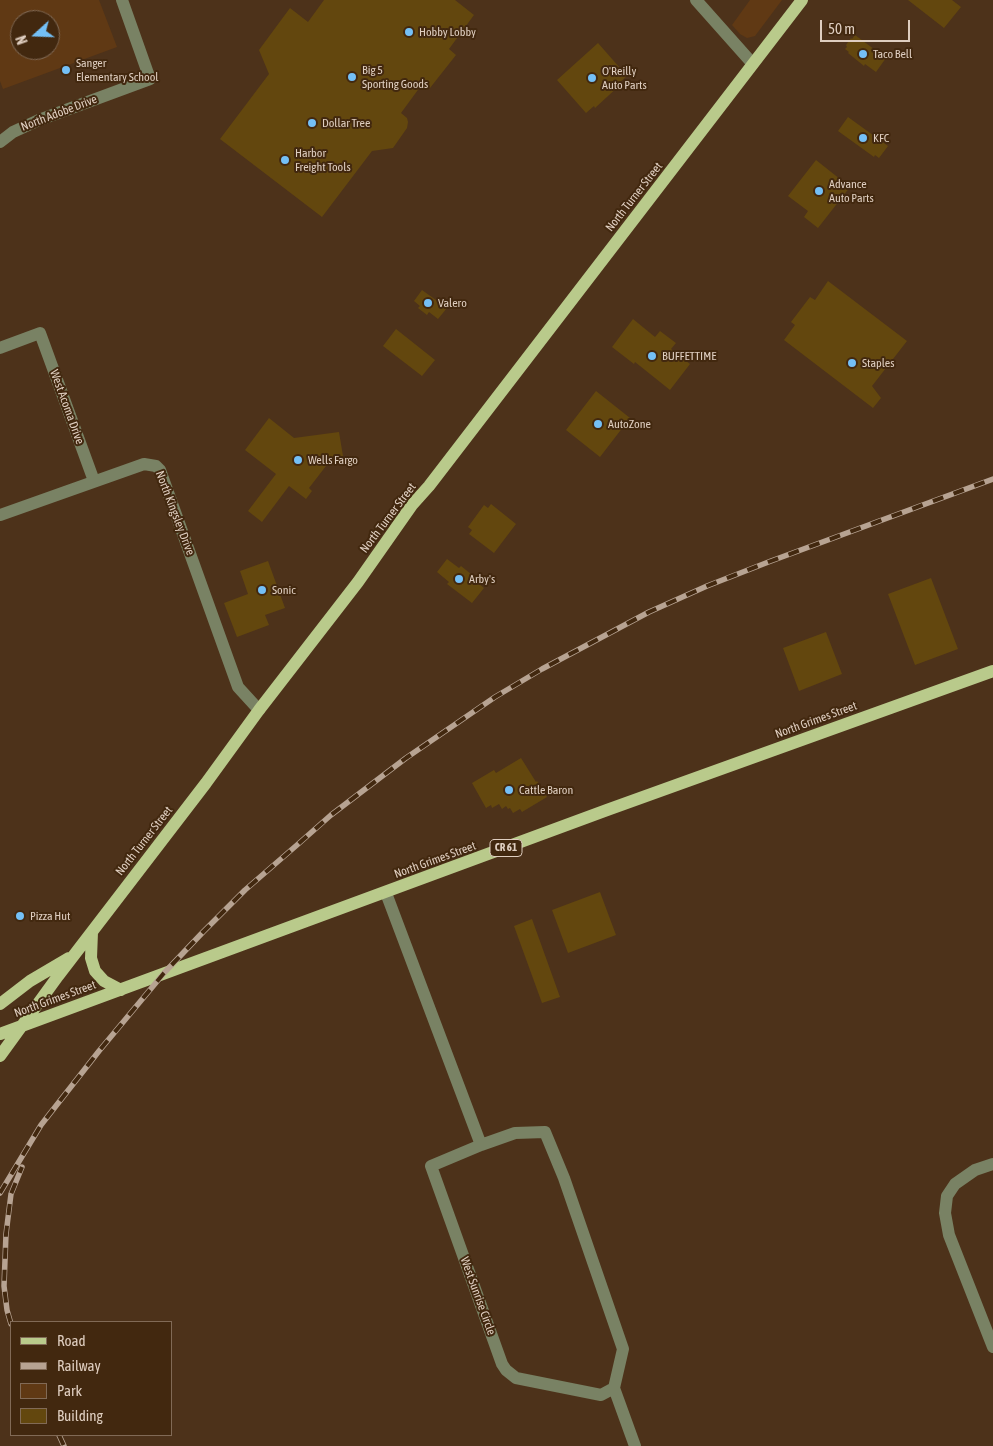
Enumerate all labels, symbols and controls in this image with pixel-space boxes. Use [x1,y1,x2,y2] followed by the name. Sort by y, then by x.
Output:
[10,10,60,60] north arrow
[823,10,913,42] scale bar
[828,20,855,37] text: 50 m
[419,25,476,39] place label: Hobby Lobby
[403,26,415,38] marker: Hobby Lobby
[13,33,31,46] text: N
[873,47,912,61] place label: Taco Bell
[857,48,869,60] marker: Taco Bell
[76,56,158,84] place label: Sanger Elementary School
[362,63,428,91] place label: Big 5 Sporting Goods
[60,64,72,76] marker: Sanger Elementary School
[602,64,647,92] place label: O'Reilly Auto Parts
[346,71,358,83] marker: Big 5 Sporting Goods
[586,72,598,84] marker: O'Reilly Auto Parts
[19,92,99,134] street label: North Adobe Drive
[322,116,370,130] place label: Dollar Tree
[306,117,318,129] marker: Dollar Tree
[873,131,889,145] place label: KFC
[857,132,869,144] marker: KFC
[295,146,351,174] place label: Harbor Freight Tools
[279,154,291,166] marker: Harbor Freight Tools
[603,160,665,234] street label: North Turner Street
[829,177,874,205] place label: Advance Auto Parts
[813,185,825,197] marker: Advance Auto Parts
[438,296,467,310] place label: Valero
[422,297,434,309] marker: Valero
[662,349,716,363] place label: BUFFETTIME
[646,350,658,362] marker: BUFFETTIME
[862,356,895,370] place label: Staples
[846,357,858,369] marker: Staples
[47,368,87,446] street label: West Acoma Drive
[608,417,651,431] place label: AutoZone
[592,418,604,430] marker: AutoZone
[308,453,358,467] place label: Wells Fargo
[292,454,304,466] marker: Wells Fargo
[152,469,198,557] street label: North Kingsley Drive
[357,480,419,556] street label: North Turner Street
[469,572,495,586] place label: Arby's
[453,573,465,585] marker: Arby's
[272,583,296,597] place label: Sonic
[256,584,268,596] marker: Sonic
[773,699,859,741] street label: North Grimes Street
[519,783,573,797] place label: Cattle Baron
[503,784,515,796] marker: Cattle Baron
[113,804,175,878] street label: North Turner Street
[392,839,478,881] street label: North Grimes Street
[490,840,522,856] road number: CR 61
[30,909,70,923] place label: Pizza Hut
[14,910,26,922] marker: Pizza Hut
[12,978,98,1020] street label: North Grimes Street
[457,1255,499,1337] street label: West Sunrise Circle
[10,1321,172,1436] legend
[57,1332,86,1349] text: Road
[57,1357,101,1374] text: Railway
[57,1382,82,1399] text: Park
[57,1407,103,1424] text: Building

